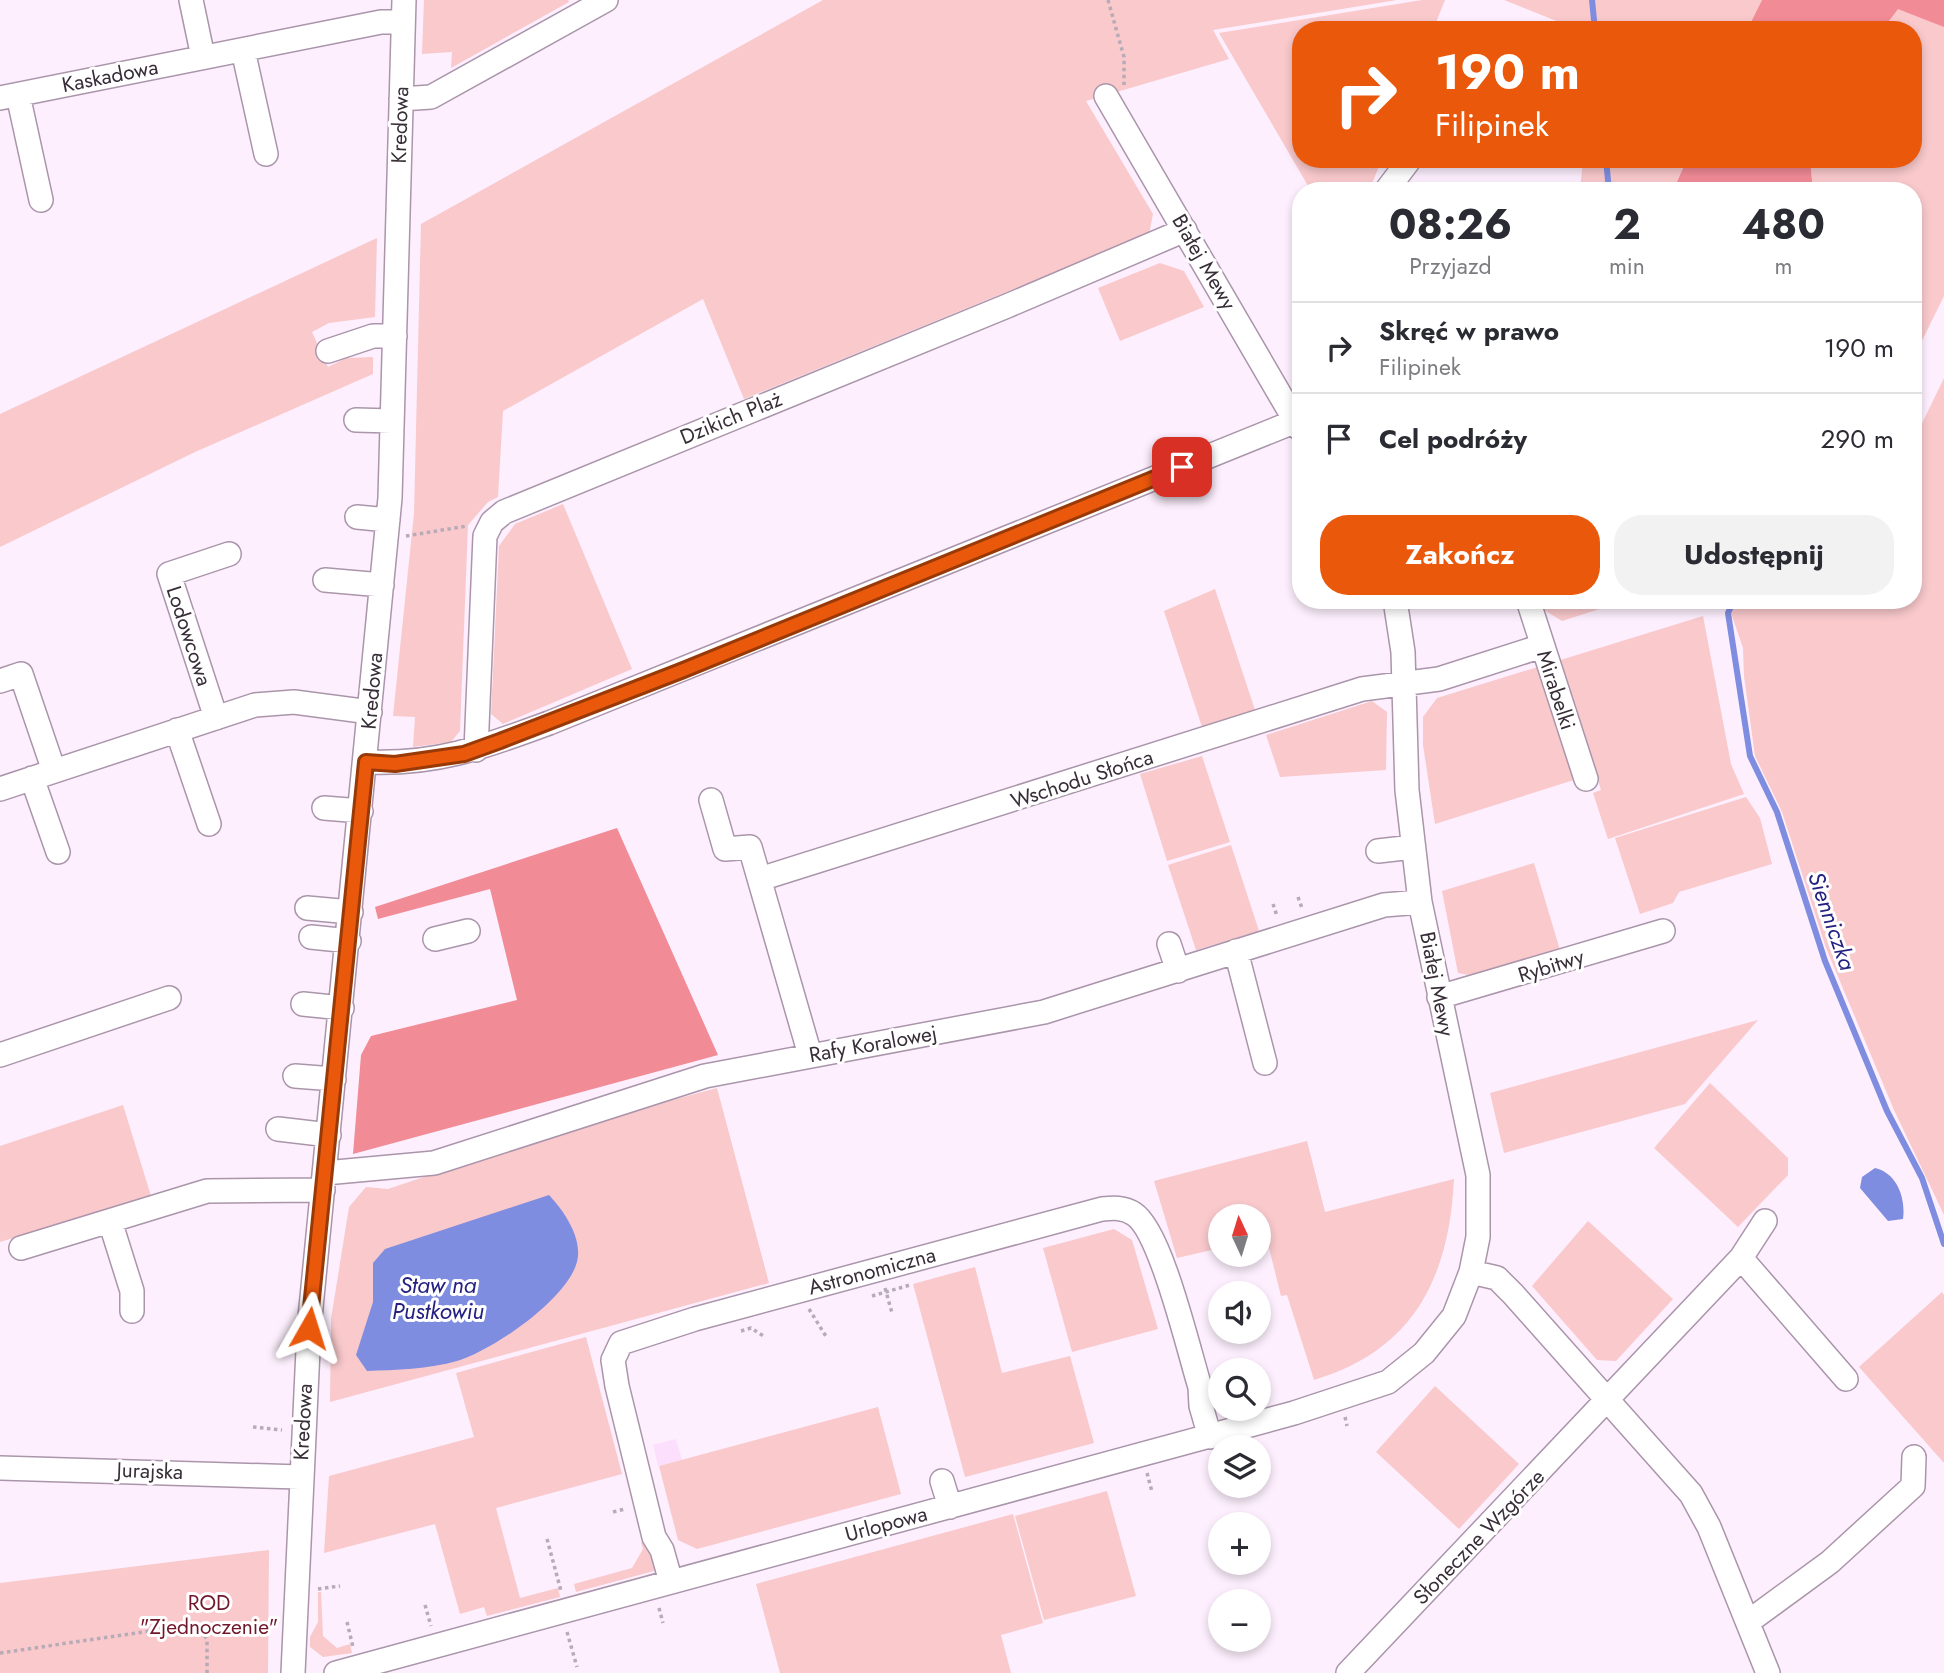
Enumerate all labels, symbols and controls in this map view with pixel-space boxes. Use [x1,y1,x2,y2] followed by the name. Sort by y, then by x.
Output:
[1435,37,1580,107] text: 190 m
[1320,49,1411,140] icon: right
[59,52,161,100] street label: Kaskadowa
[384,86,416,164] street label: Kredowa
[1435,102,1549,148] text: Filipinek
[1389,194,1512,255] text: 08:26
[1613,194,1641,255] text: 2
[1742,194,1825,255] text: 480
[1164,209,1244,316] street label: Białej Mewy
[1409,249,1492,283] text: Przyjazd
[1609,249,1645,283] text: min
[1774,249,1792,283] text: m
[1379,312,1559,350] text: Skręć w prawo
[1320,329,1358,367] icon: right
[1824,329,1894,367] text: 190 m
[1379,350,1461,384] text: Filipinek
[676,384,787,452] street label: Dzikich Plaż
[1320,420,1358,458] icon: arrive
[1379,420,1527,458] text: Cel podróży
[1821,420,1894,458] text: 290 m
[1152,437,1212,497] pin
[1163,448,1201,486] icon: arrive
[1320,515,1600,595] button: Zakończ
[1614,515,1894,595] button: Udostępnij
[159,582,219,690] street label: Lodowcowa
[1529,646,1583,734] street label: Mirabelki
[354,651,390,731] street label: Kredowa
[1007,742,1157,816] street label: Wschodu Słońca
[1799,867,1865,975] water label: Sienniczka
[1412,929,1462,1040] street label: Białej Mewy
[1514,942,1588,990] street label: Rybitwy
[807,1018,939,1070] street label: Rafy Koralowej
[1208,1204,1270,1267] north arrow
[1208,1204,1271,1652] map controls
[805,1240,939,1302] street label: Astronomiczna
[392,1268,484,1328] water label: Staw na Pustkowiu
[1208,1281,1271,1344] button: sound
[272,1291,346,1365] position arrow
[1208,1358,1271,1421] button: search
[286,1383,320,1461] street label: Kredowa
[1208,1435,1271,1498] button: layers
[113,1455,184,1487] street label: Jurajska
[1406,1462,1552,1611] street label: Słoneczne Wzgórze
[841,1499,931,1549] street label: Urlopowa
[1208,1512,1271,1575] button: +
[140,1588,278,1642] park label: ROD "Zjednoczenie"
[1208,1589,1271,1652] button: −

